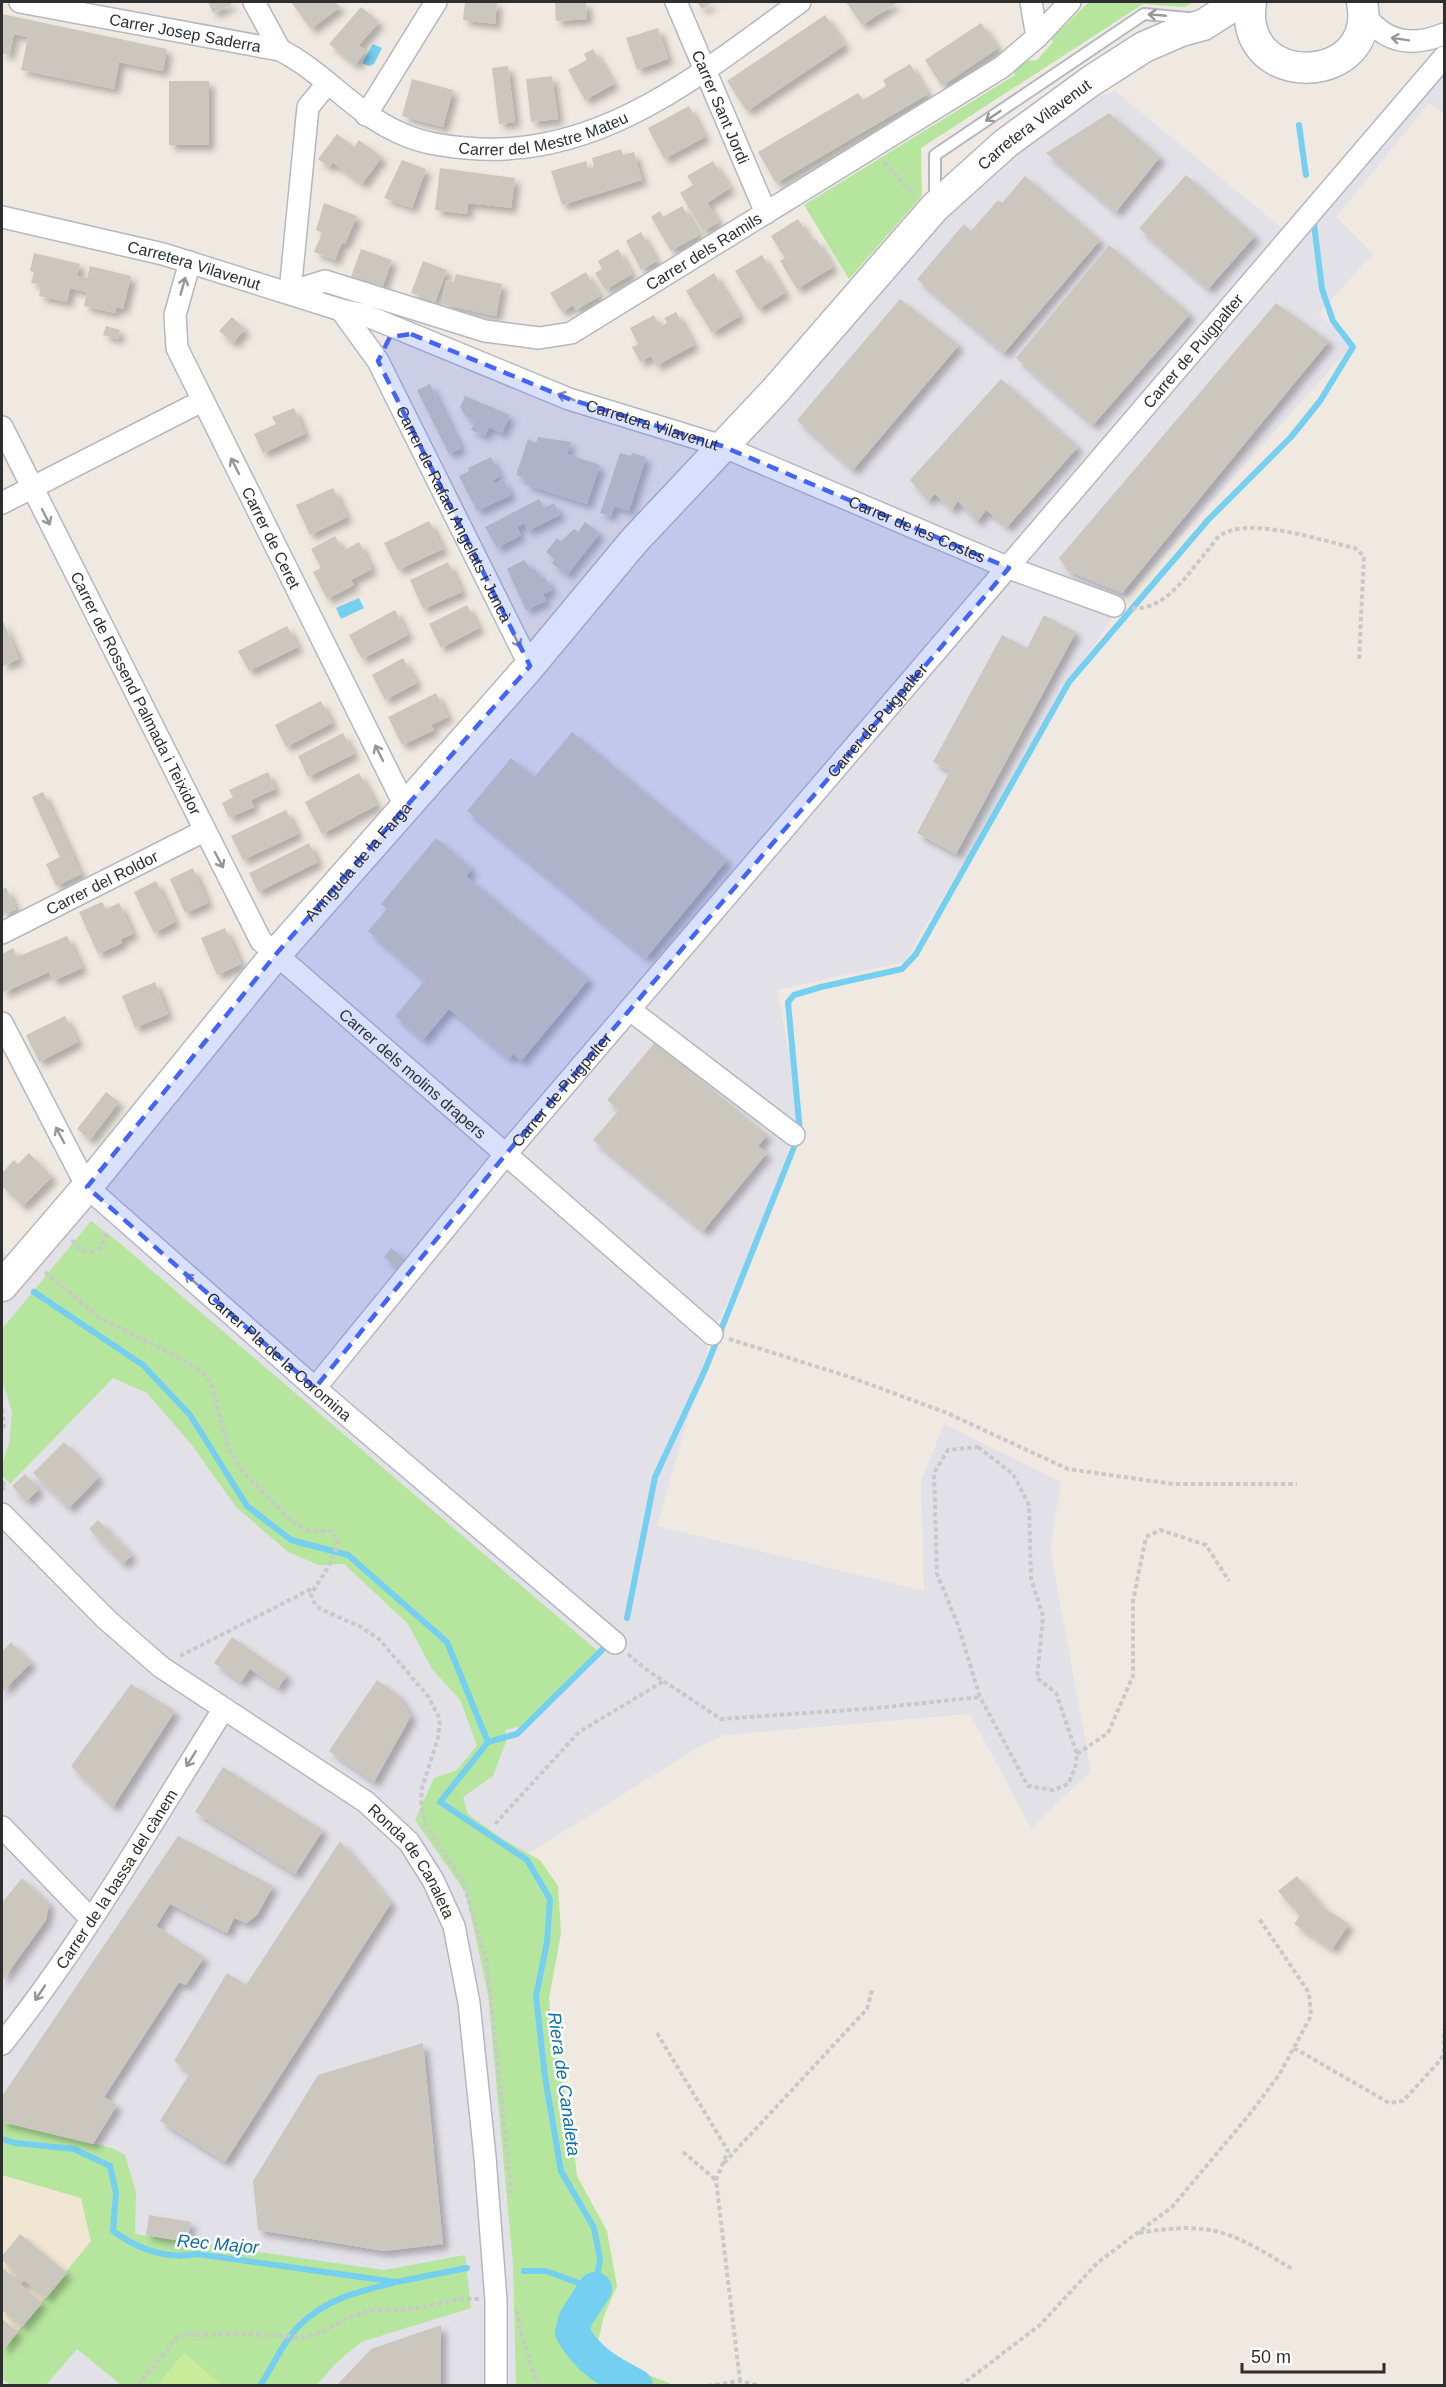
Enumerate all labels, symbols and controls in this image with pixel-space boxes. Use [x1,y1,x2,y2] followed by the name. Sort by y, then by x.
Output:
[108,10,263,55] street label: Carrer Josep Saderra
[1147,10,1167,21] one-way arrow
[1390,33,1410,44] one-way arrow
[689,47,752,166] street label: Carrer Sant Jordi
[974,75,1094,173] street label: Carretera Vilavenut
[458,108,630,158] street label: Carrer del Mestre Mateu
[985,110,1002,122] one-way arrow
[643,209,764,293] street label: Carrer dels Ramils
[126,238,263,293] street label: Carretera Vilavenut
[178,277,189,296] one-way arrow
[1140,290,1247,411] street label: Carrer de Puigpalter
[557,391,576,402] one-way arrow
[584,396,721,453] street label: Carretera Vilavenut
[393,403,515,625] street label: Carrer de Rafael Angelats i Juncà
[229,458,240,476] one-way arrow
[239,484,304,592] street label: Carrer de Ceret
[846,492,988,565] street label: Carrer de les Costes
[41,508,53,526] one-way arrow
[68,569,205,818] street label: Carrer de Rossend Palmada i Teixidor
[511,630,523,648] one-way arrow
[824,659,931,780] street label: Carrer de Puigpalter
[373,745,384,763] one-way arrow
[301,799,414,924] street label: Avinguda de la Farga
[43,847,161,918] street label: Carrer del Roldor
[214,851,225,869] one-way arrow
[336,1005,490,1142] street label: Carrer dels molins drapers
[508,1029,615,1150] street label: Carrer de Puigpalter
[54,1127,65,1145] one-way arrow
[185,1273,200,1287] one-way arrow
[204,1289,355,1424] street label: Carrer Pla de la Coromina
[185,1750,197,1767] one-way arrow
[52,1786,180,1972] street label: Carrer de la bassa del cànem
[365,1800,458,1921] street label: Ronda de Canaleta
[33,1984,45,2001] one-way arrow
[544,2011,584,2157] water label: Riera de Canaleta
[176,2230,261,2258] water label: Rec Major
[1242,2336,1384,2374] scale bar
[1251,2347,1291,2367] text: 50 m

